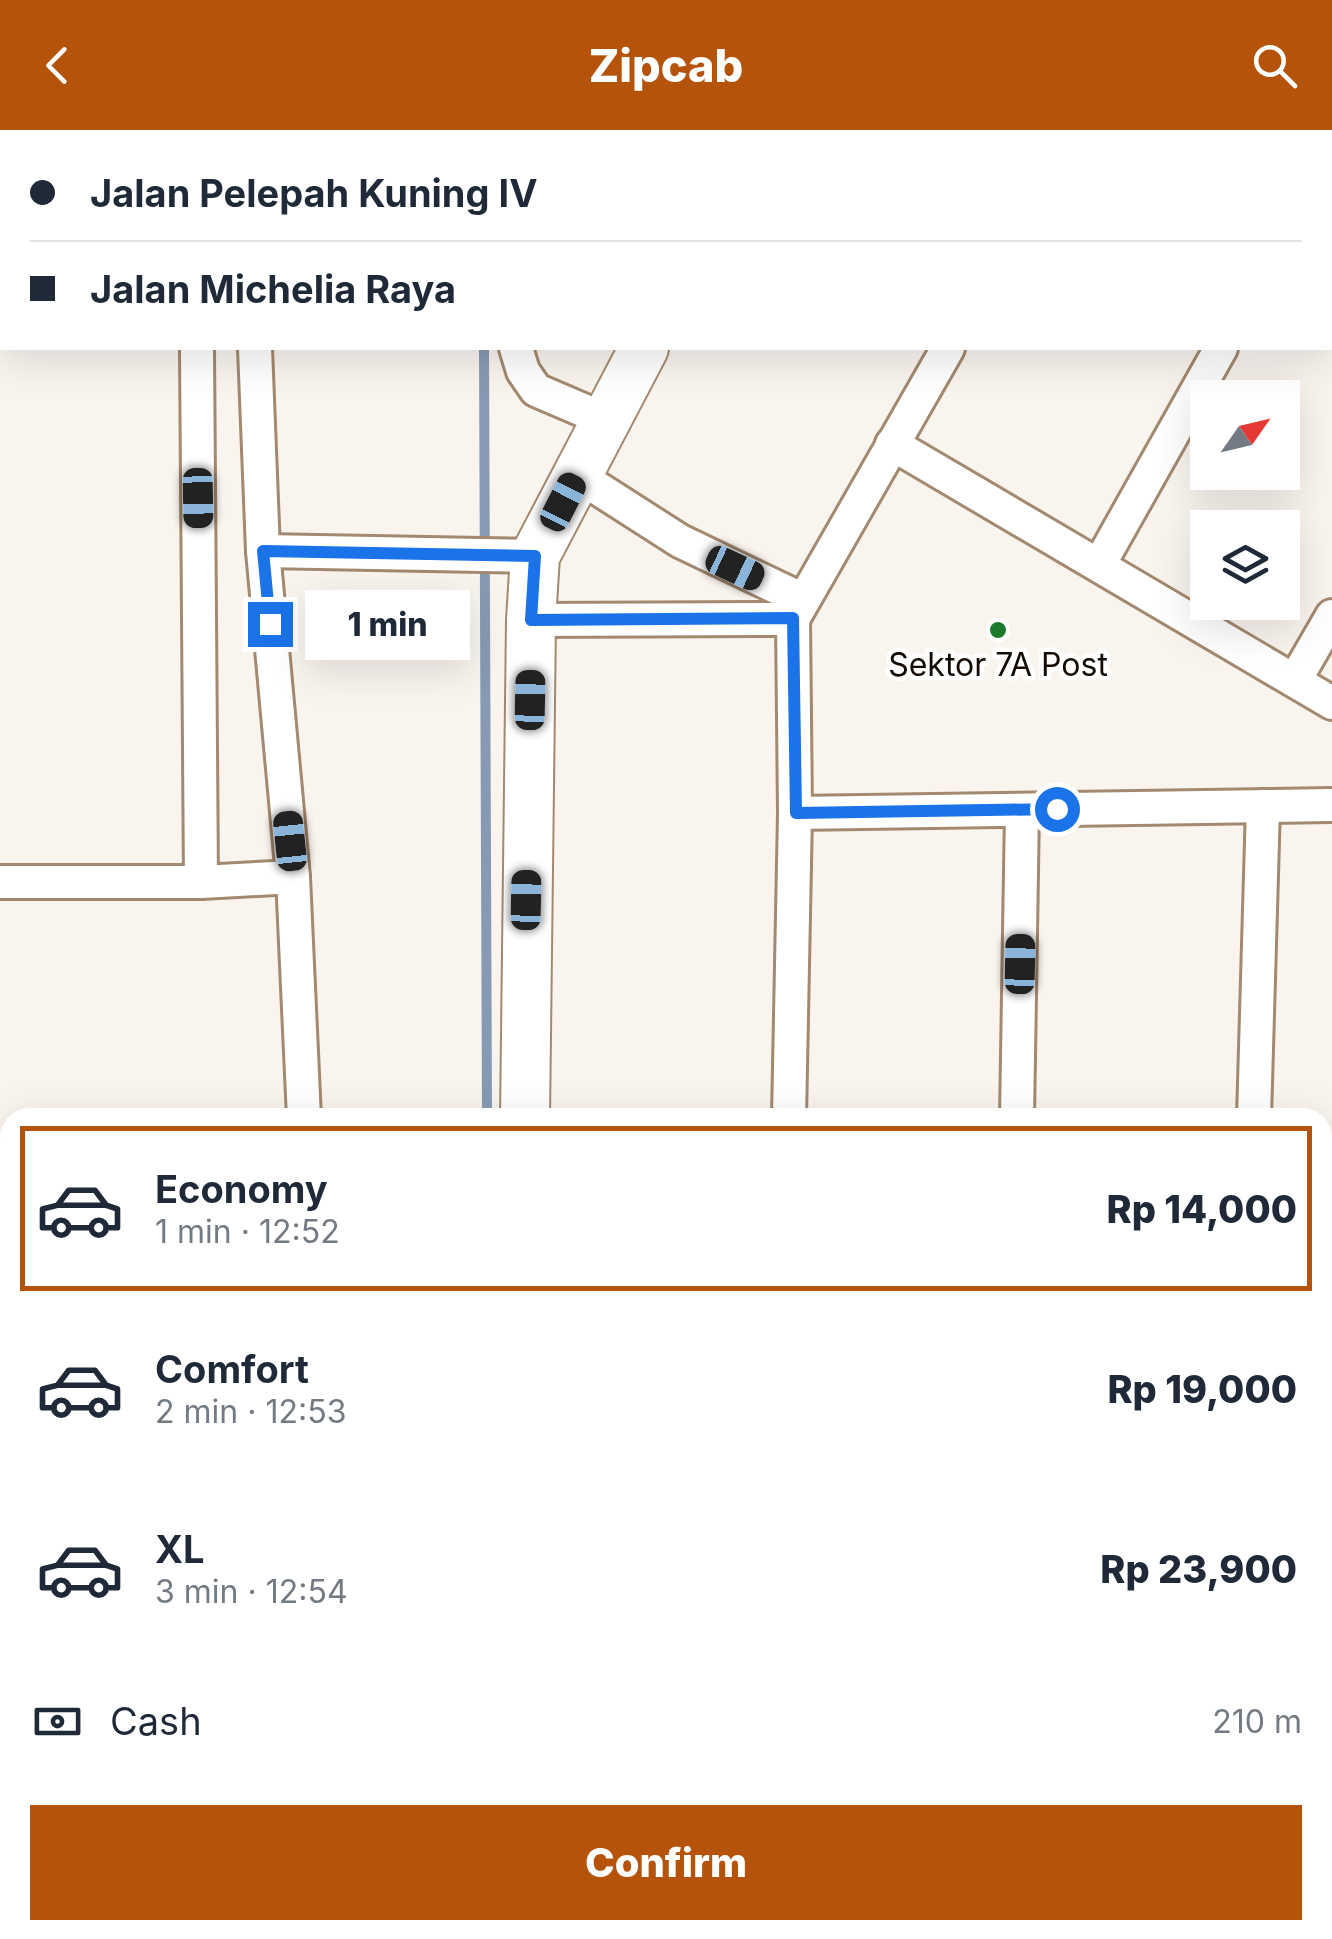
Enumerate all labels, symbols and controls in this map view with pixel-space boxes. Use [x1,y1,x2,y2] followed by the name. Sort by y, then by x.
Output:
[30,38,85,93] icon: back
[589,38,743,93] text: Zipcab
[1247,38,1302,93] icon: search
[90,170,538,216] text: Jalan Pelepah Kuning IV
[90,266,456,312] text: Jalan Michelia Raya
[1190,380,1300,490] north arrow
[1190,380,1300,620] map controls
[182,468,214,528] car
[536,468,590,536] car
[1190,510,1300,620] button: layers
[701,542,769,594] car
[305,589,470,659] callout: 1 min
[248,602,293,647] route end
[347,605,428,644] text: 1 min
[987,619,1009,641] marker: Sektor 7A Post
[888,645,1108,684] place label: Sektor 7A Post
[514,670,546,730] car
[1035,787,1080,832] route start
[272,810,308,872] car
[510,870,542,930] car
[1004,934,1036,994] car
[35,1164,125,1254] icon: car
[155,1166,328,1212] text: Economy
[1107,1186,1297,1232] text: Rp 14,000
[155,1212,340,1251] text: 1 min · 12:52
[35,1344,125,1434] icon: car
[155,1346,309,1392] text: Comfort
[1107,1366,1297,1412] text: Rp 19,000
[155,1392,346,1431] text: 2 min · 12:53
[35,1524,125,1614] icon: car
[155,1526,205,1572] text: XL
[1100,1546,1297,1592] text: Rp 23,900
[155,1572,348,1611] text: 3 min · 12:54
[30,1694,85,1749] icon: cash
[110,1698,202,1744] text: Cash
[1212,1702,1302,1741] text: 210 m
[30,1805,1302,1920] button: Confirm

